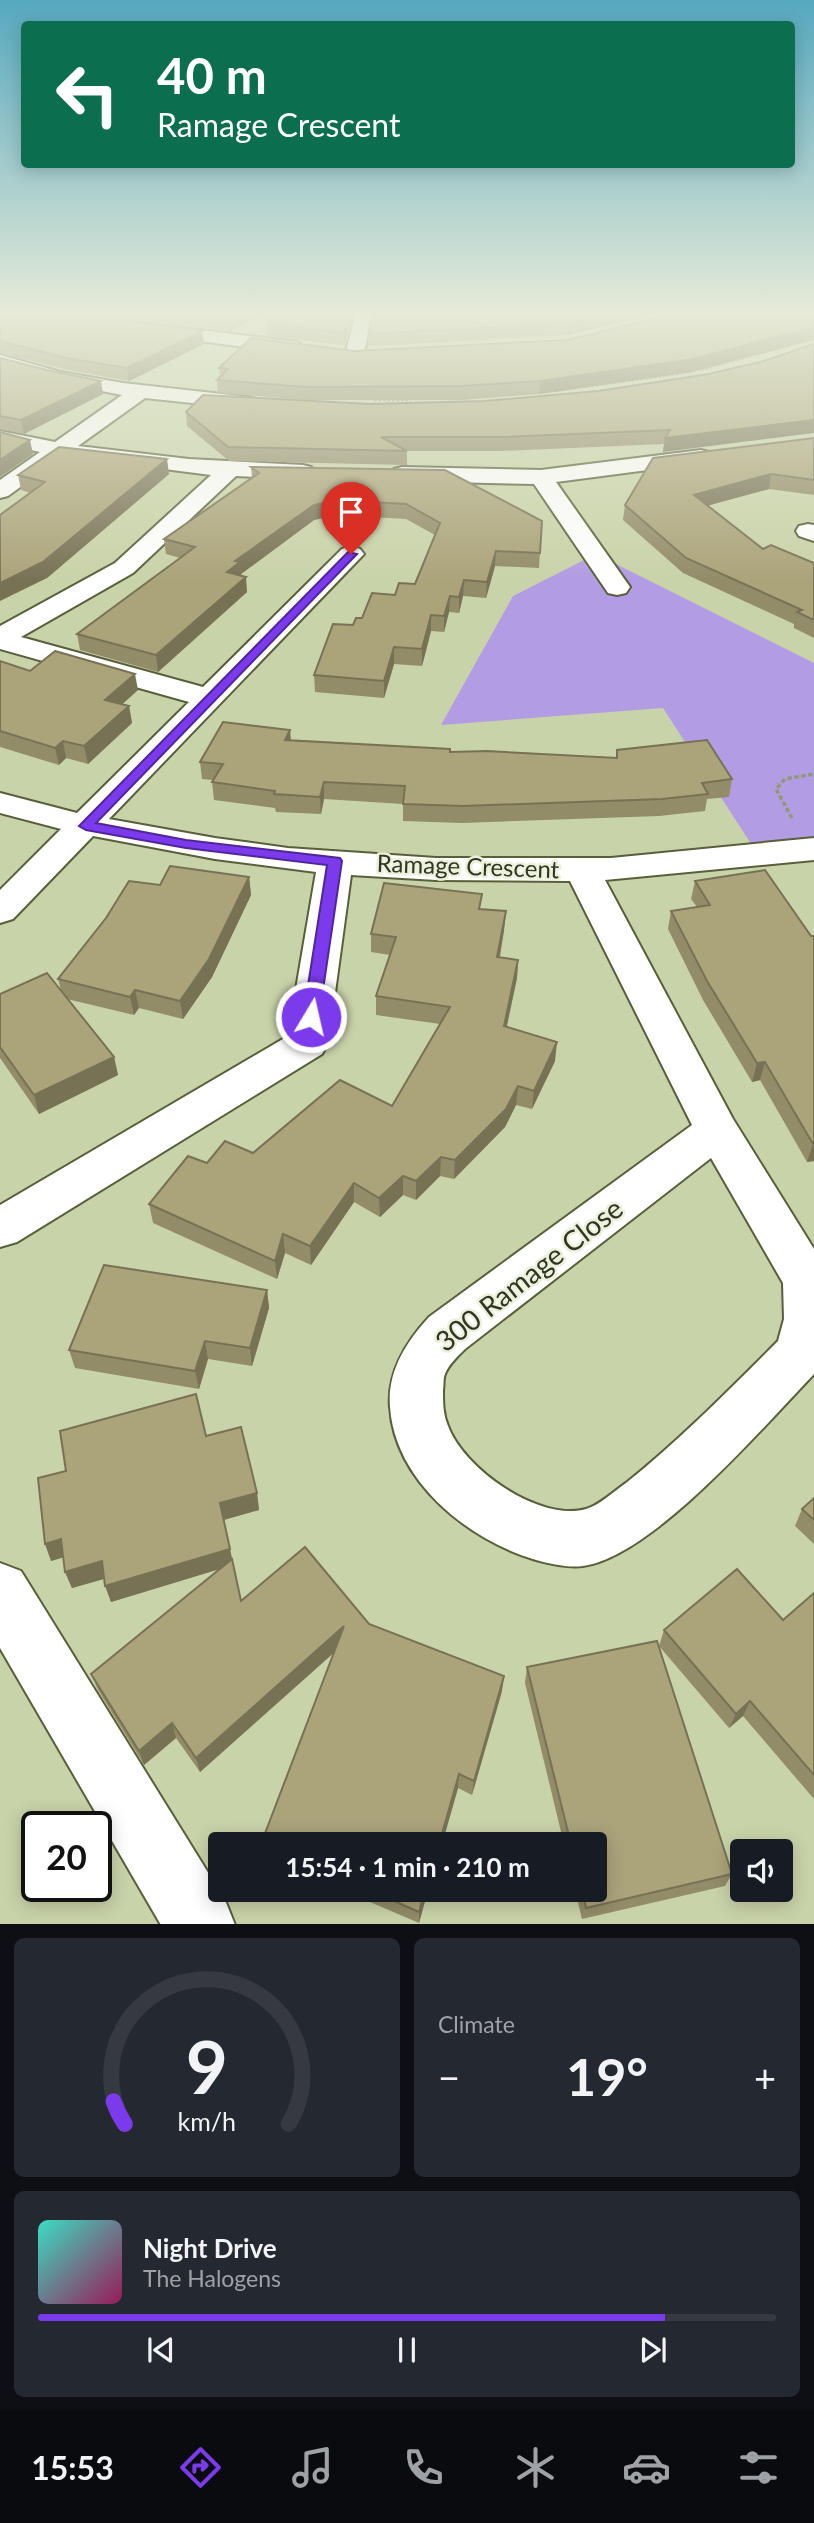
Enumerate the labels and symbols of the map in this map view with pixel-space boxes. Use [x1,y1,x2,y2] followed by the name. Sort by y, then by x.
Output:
[321,482,381,554] pin
[376,848,560,883] street label: Ramage Crescent
[274,980,348,1054] position arrow
[428,1190,629,1358] street label: 300 Ramage Close
[21,1811,112,1902] speed limit sign: 20

